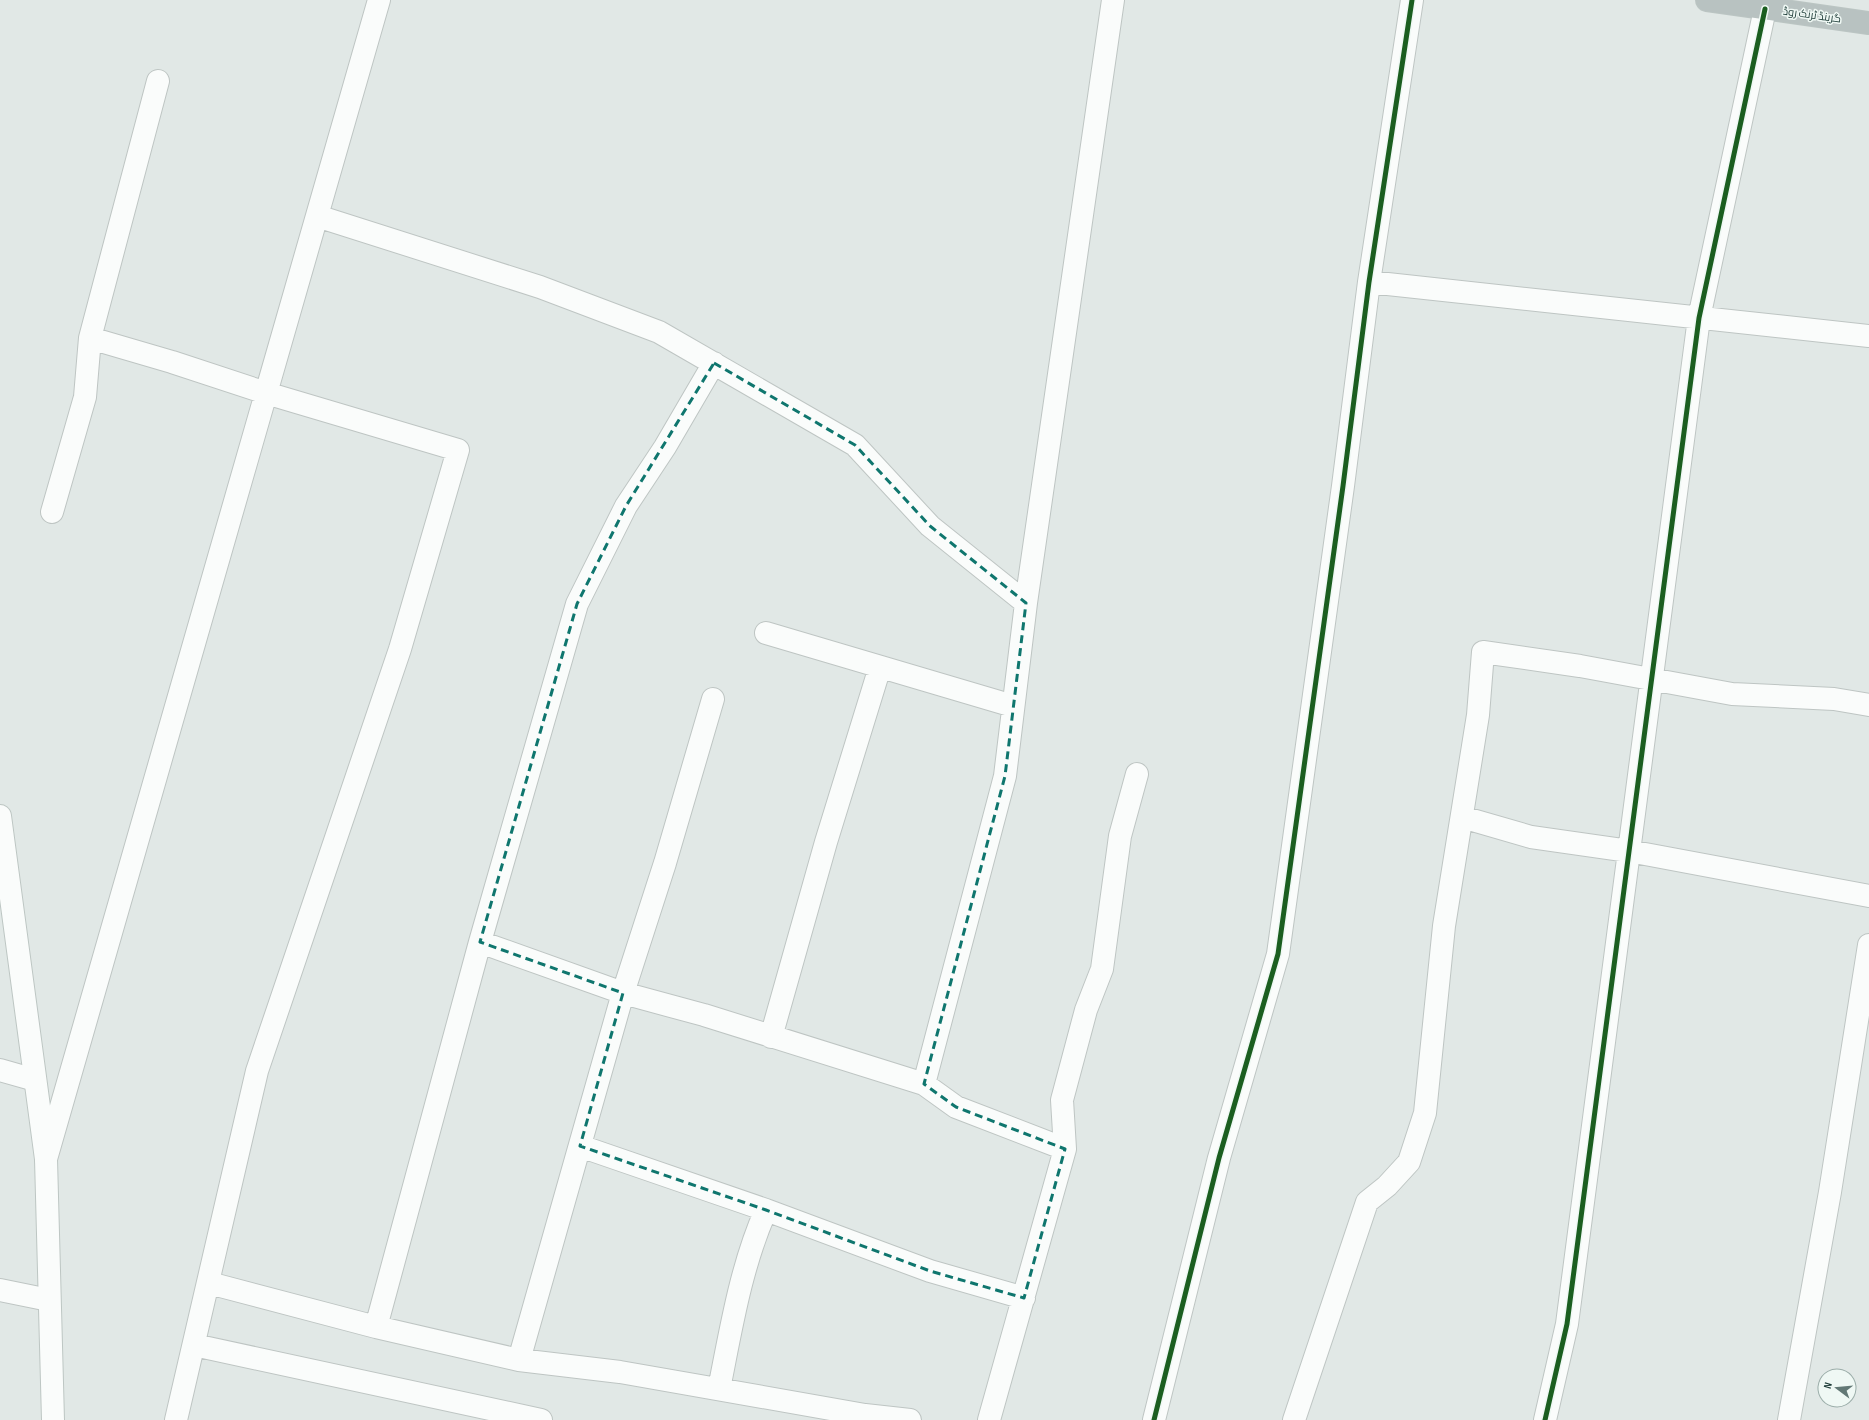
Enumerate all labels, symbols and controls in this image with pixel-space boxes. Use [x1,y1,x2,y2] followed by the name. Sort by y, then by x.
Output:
[1782,4,1842,26] street label: گرینڈ ٹرنک روڈ
[1817,1368,1857,1408] north arrow
[1821,1381,1835,1390] text: N

